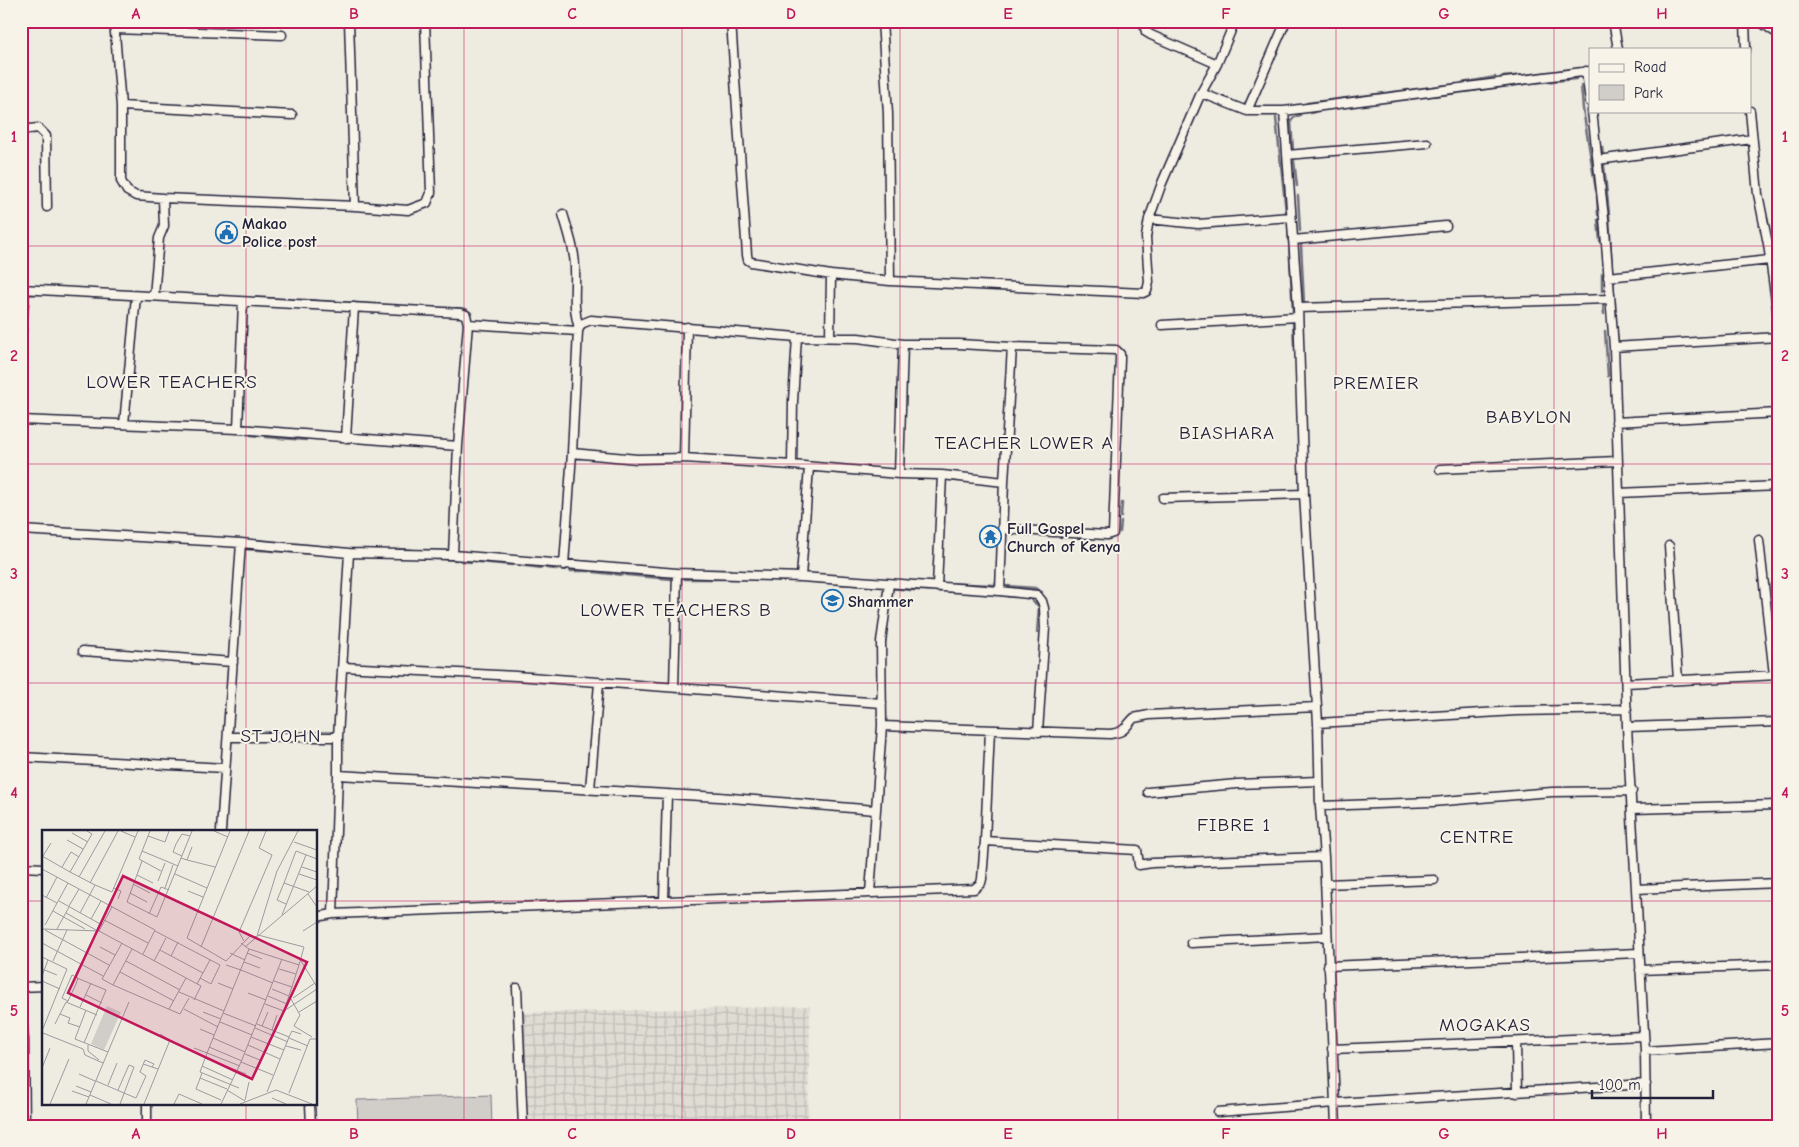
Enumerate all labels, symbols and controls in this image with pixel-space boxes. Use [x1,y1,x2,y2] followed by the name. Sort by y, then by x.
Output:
[132,5,141,23] text: A
[349,5,359,23] text: B
[567,5,577,23] text: C
[786,5,796,23] text: D
[1003,5,1013,23] text: E
[1221,5,1231,23] text: F
[1438,5,1450,23] text: G
[1656,5,1668,23] text: H
[1589,48,1752,112] legend
[1634,58,1666,76] text: Road
[1634,84,1663,102] text: Park
[11,128,17,146] text: 1
[1782,128,1788,146] text: 1
[242,215,317,251] place label: Makao Police post
[214,220,238,244] public building icon: Makao Police post
[10,347,18,365] text: 2
[1781,347,1789,365] text: 2
[86,371,258,393] district label: LOWER TEACHERS
[1333,372,1419,394] district label: PREMIER
[1486,406,1572,428] district label: BABYLON
[1179,422,1275,444] district label: BIASHARA
[934,432,1114,454] district label: TEACHER LOWER A
[1007,520,1121,556] place label: Full Gospel Church of Kenya
[979,525,1003,549] temple icon: Full Gospel Church of Kenya
[10,565,18,583] text: 3
[1781,565,1789,583] text: 3
[820,589,844,613] school or university icon: Shammer
[848,593,914,611] place label: Shammer
[580,599,772,621] district label: LOWER TEACHERS B
[241,725,321,747] district label: ST JOHN
[10,784,18,802] text: 4
[1781,784,1789,802] text: 4
[1197,814,1271,836] district label: FIBRE 1
[1440,826,1514,848] district label: CENTRE
[42,830,318,1104] inset map
[10,1002,18,1020] text: 5
[1781,1002,1789,1020] text: 5
[1439,1014,1531,1036] district label: MOGAKAS
[1592,1067,1713,1099] scale bar
[1599,1076,1641,1094] text: 100 m
[132,1125,141,1143] text: A
[349,1125,359,1143] text: B
[567,1125,577,1143] text: C
[786,1125,796,1143] text: D
[1003,1125,1013,1143] text: E
[1221,1125,1231,1143] text: F
[1438,1125,1450,1143] text: G
[1656,1125,1668,1143] text: H

